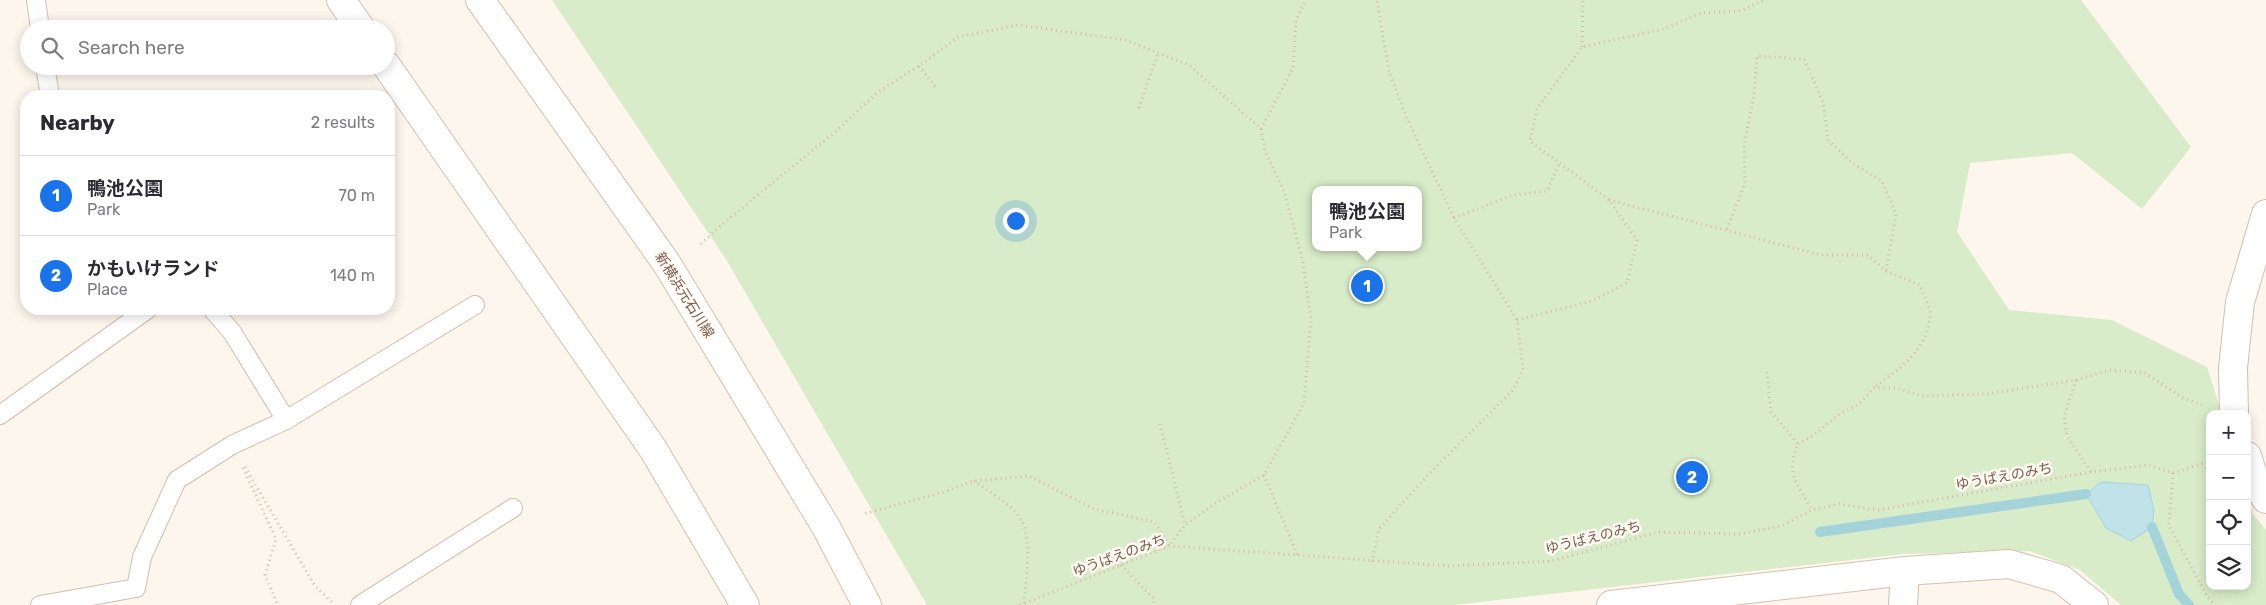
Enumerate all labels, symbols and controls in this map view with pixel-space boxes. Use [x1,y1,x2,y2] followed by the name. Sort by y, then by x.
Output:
[20,20,395,75] search box
[38,34,66,62] icon: search
[78,36,185,59] text: Search here
[40,110,115,135] text: Nearby
[311,113,375,132] text: 2 results
[87,177,163,200] text: 鴨池公園
[52,186,60,205] text: 1
[338,186,375,205] text: 70 m
[1312,186,1422,251] popup
[87,200,120,219] text: Park
[1329,200,1405,223] text: 鴨池公園
[1003,208,1029,234] your location
[1329,223,1362,242] text: Park
[651,249,718,341] street label: 新横浜元石川線
[87,257,220,280] text: かもいけランド
[51,266,61,285] text: 2
[330,266,375,285] text: 140 m
[1351,267,1383,305] pin: 1
[87,280,128,299] text: Place
[2206,410,2251,590] map controls
[2206,410,2251,455] button: +
[2206,455,2251,500] button: −
[1676,458,1708,496] pin: 2
[1954,460,2054,493] street label: ゆうばえのみち
[2206,500,2251,545] button: locate
[1544,517,1643,558] street label: ゆうばえのみち
[1070,531,1168,580] street label: ゆうばえのみち
[2206,545,2251,590] button: layers

